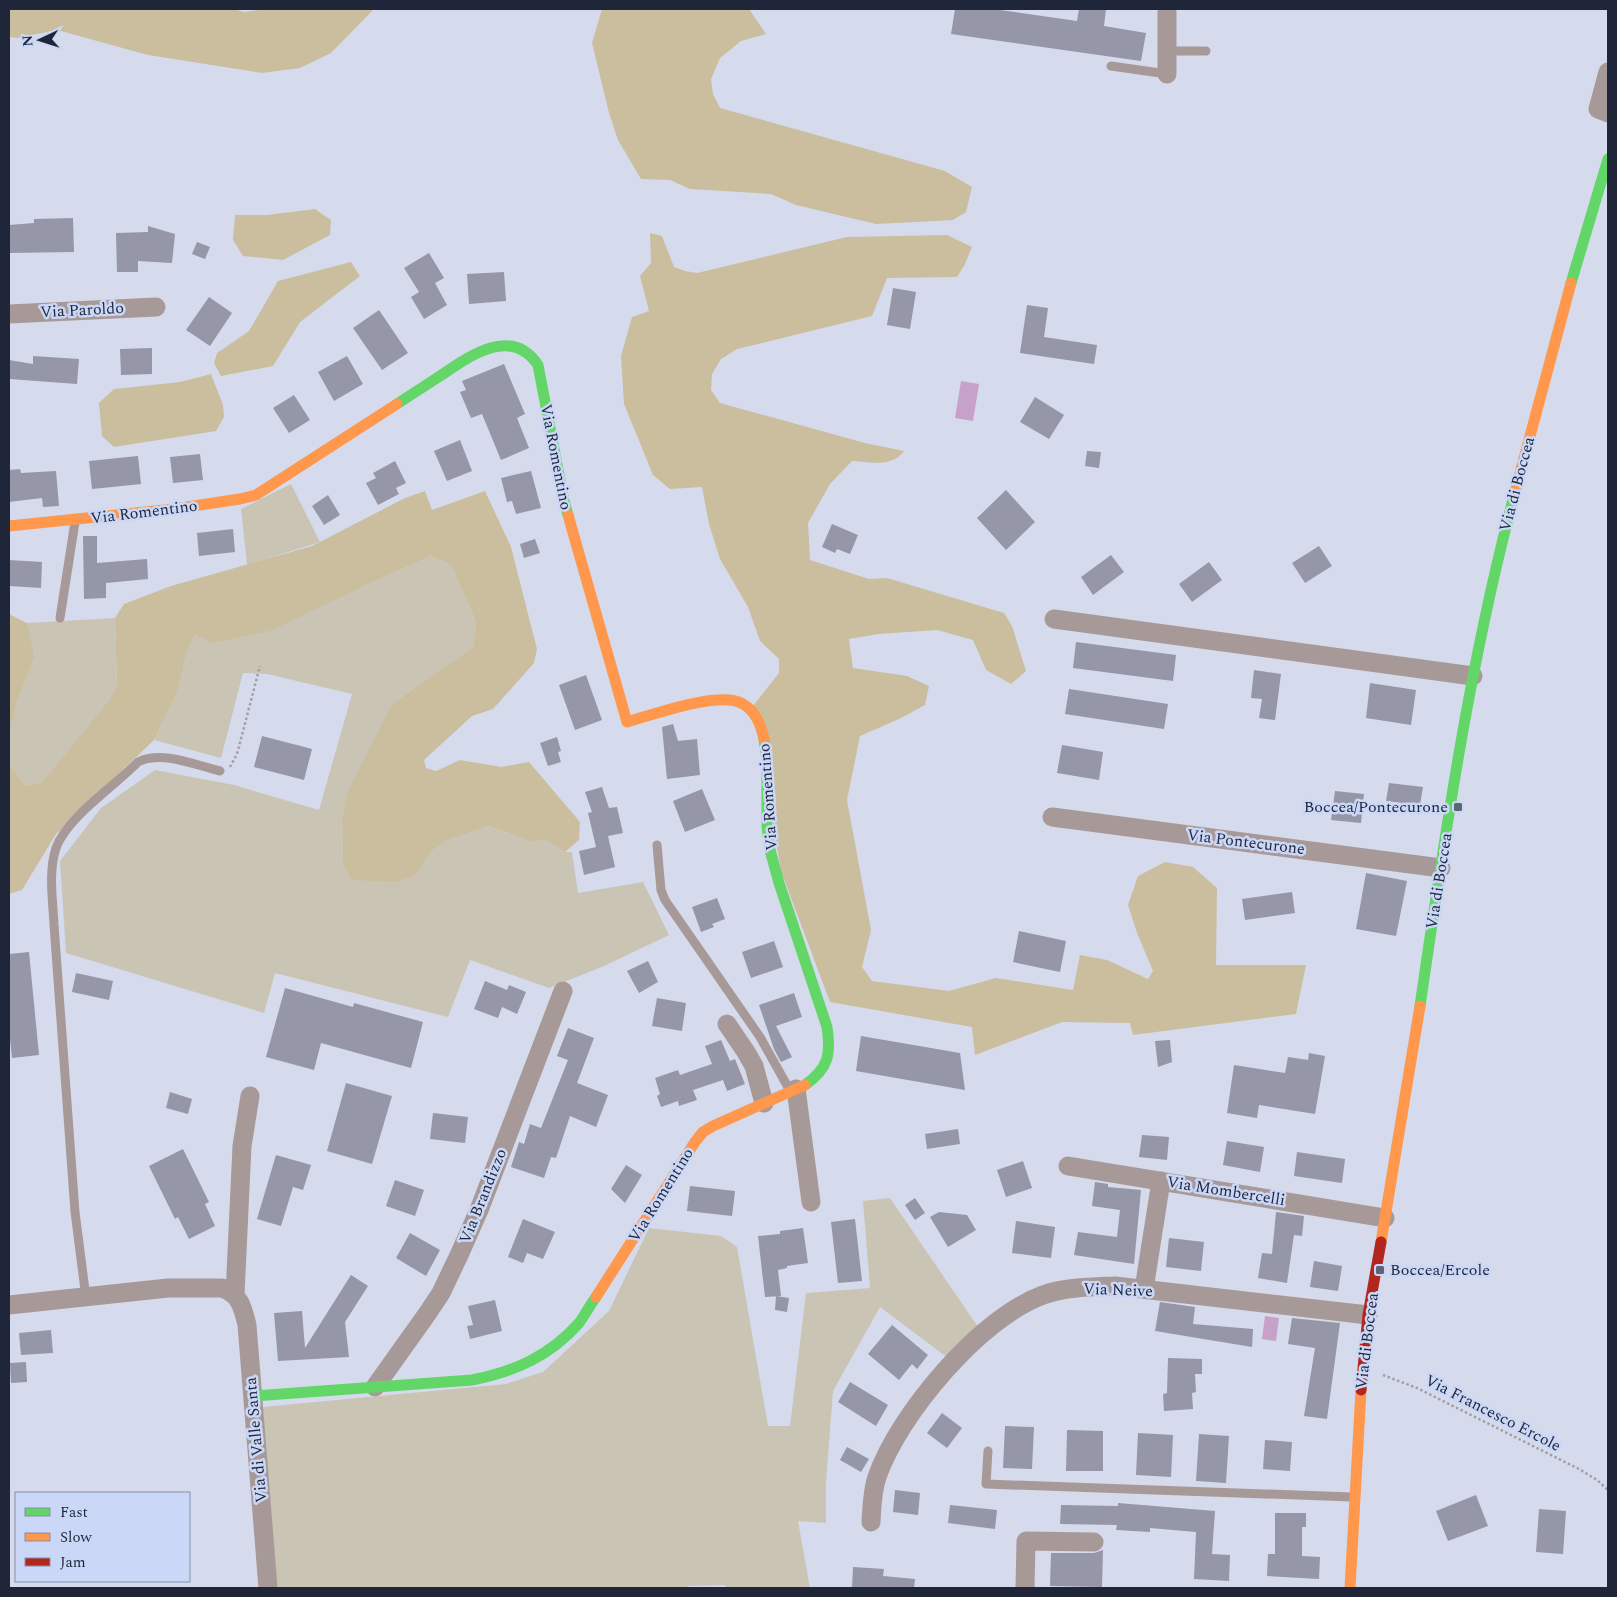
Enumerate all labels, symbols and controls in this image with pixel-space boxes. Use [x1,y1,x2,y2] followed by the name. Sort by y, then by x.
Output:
[15,15,65,65] north arrow
[17,34,38,47] text: N
[40,296,124,324] street label: Via Paroldo
[534,402,578,512] street label: Via Romentino
[1493,434,1541,534] street label: Via di Boccea
[89,494,199,530] street label: Via Romentino
[752,743,784,851] street label: Via Romentino
[1304,795,1448,819] place label: Boccea/Pontecurone
[1452,801,1464,813] marker: Boccea/Pontecurone
[1186,823,1306,861] street label: Via Pontecurone
[1420,831,1458,931] street label: Via di Boccea
[622,1143,700,1247] street label: Via Romentino
[453,1145,513,1247] street label: Via Brandizzo
[1165,1170,1287,1212] street label: Via Mombercelli
[1390,1258,1490,1282] place label: Boccea/Ercole
[1374,1264,1386,1276] marker: Boccea/Ercole
[1083,1277,1153,1303] street label: Via Neive
[1349,1291,1385,1391] street label: Via di Boccea
[1421,1368,1565,1458] street label: Via Francesco Ercole
[239,1376,273,1504] street label: Via di Valle Santa
[15,1492,190,1582] legend
[60,1501,88,1524] text: Fast
[60,1526,92,1549] text: Slow
[60,1551,86,1574] text: Jam

